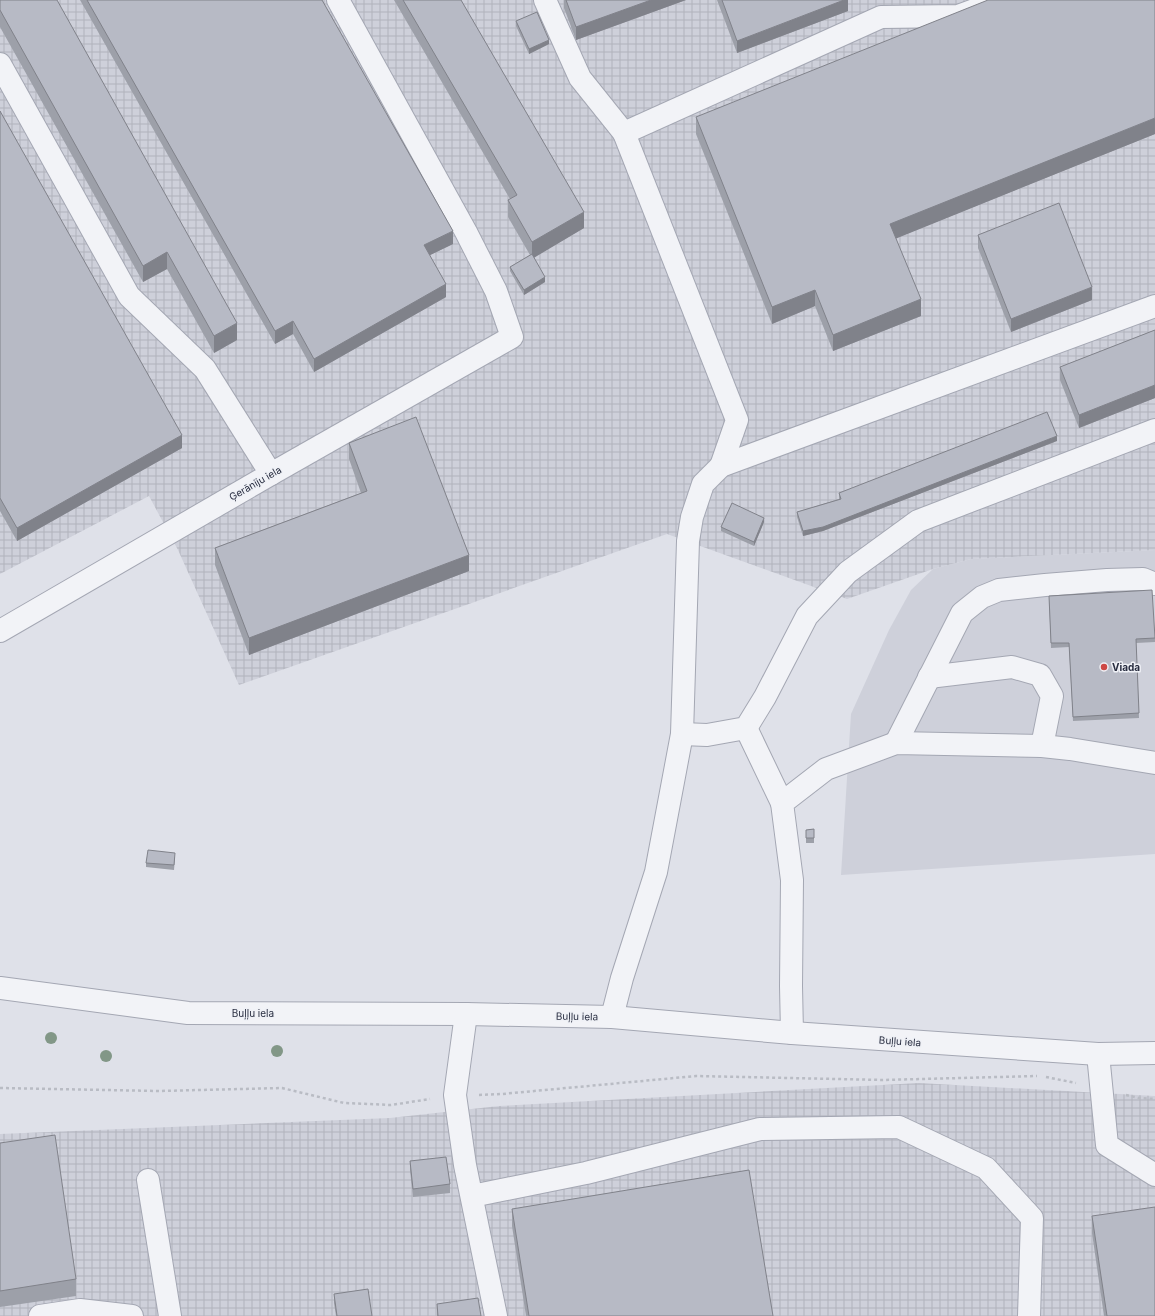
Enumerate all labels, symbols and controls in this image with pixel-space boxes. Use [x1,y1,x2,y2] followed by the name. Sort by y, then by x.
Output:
[227,463,284,504] street label: Ģerāniju iela
[1112,661,1140,673] place label: Viada
[1099,662,1109,672] marker: Viada
[232,1007,274,1020] street label: Buļļu iela
[556,1010,598,1023] street label: Buļļu iela
[878,1034,922,1049] street label: Buļļu iela

